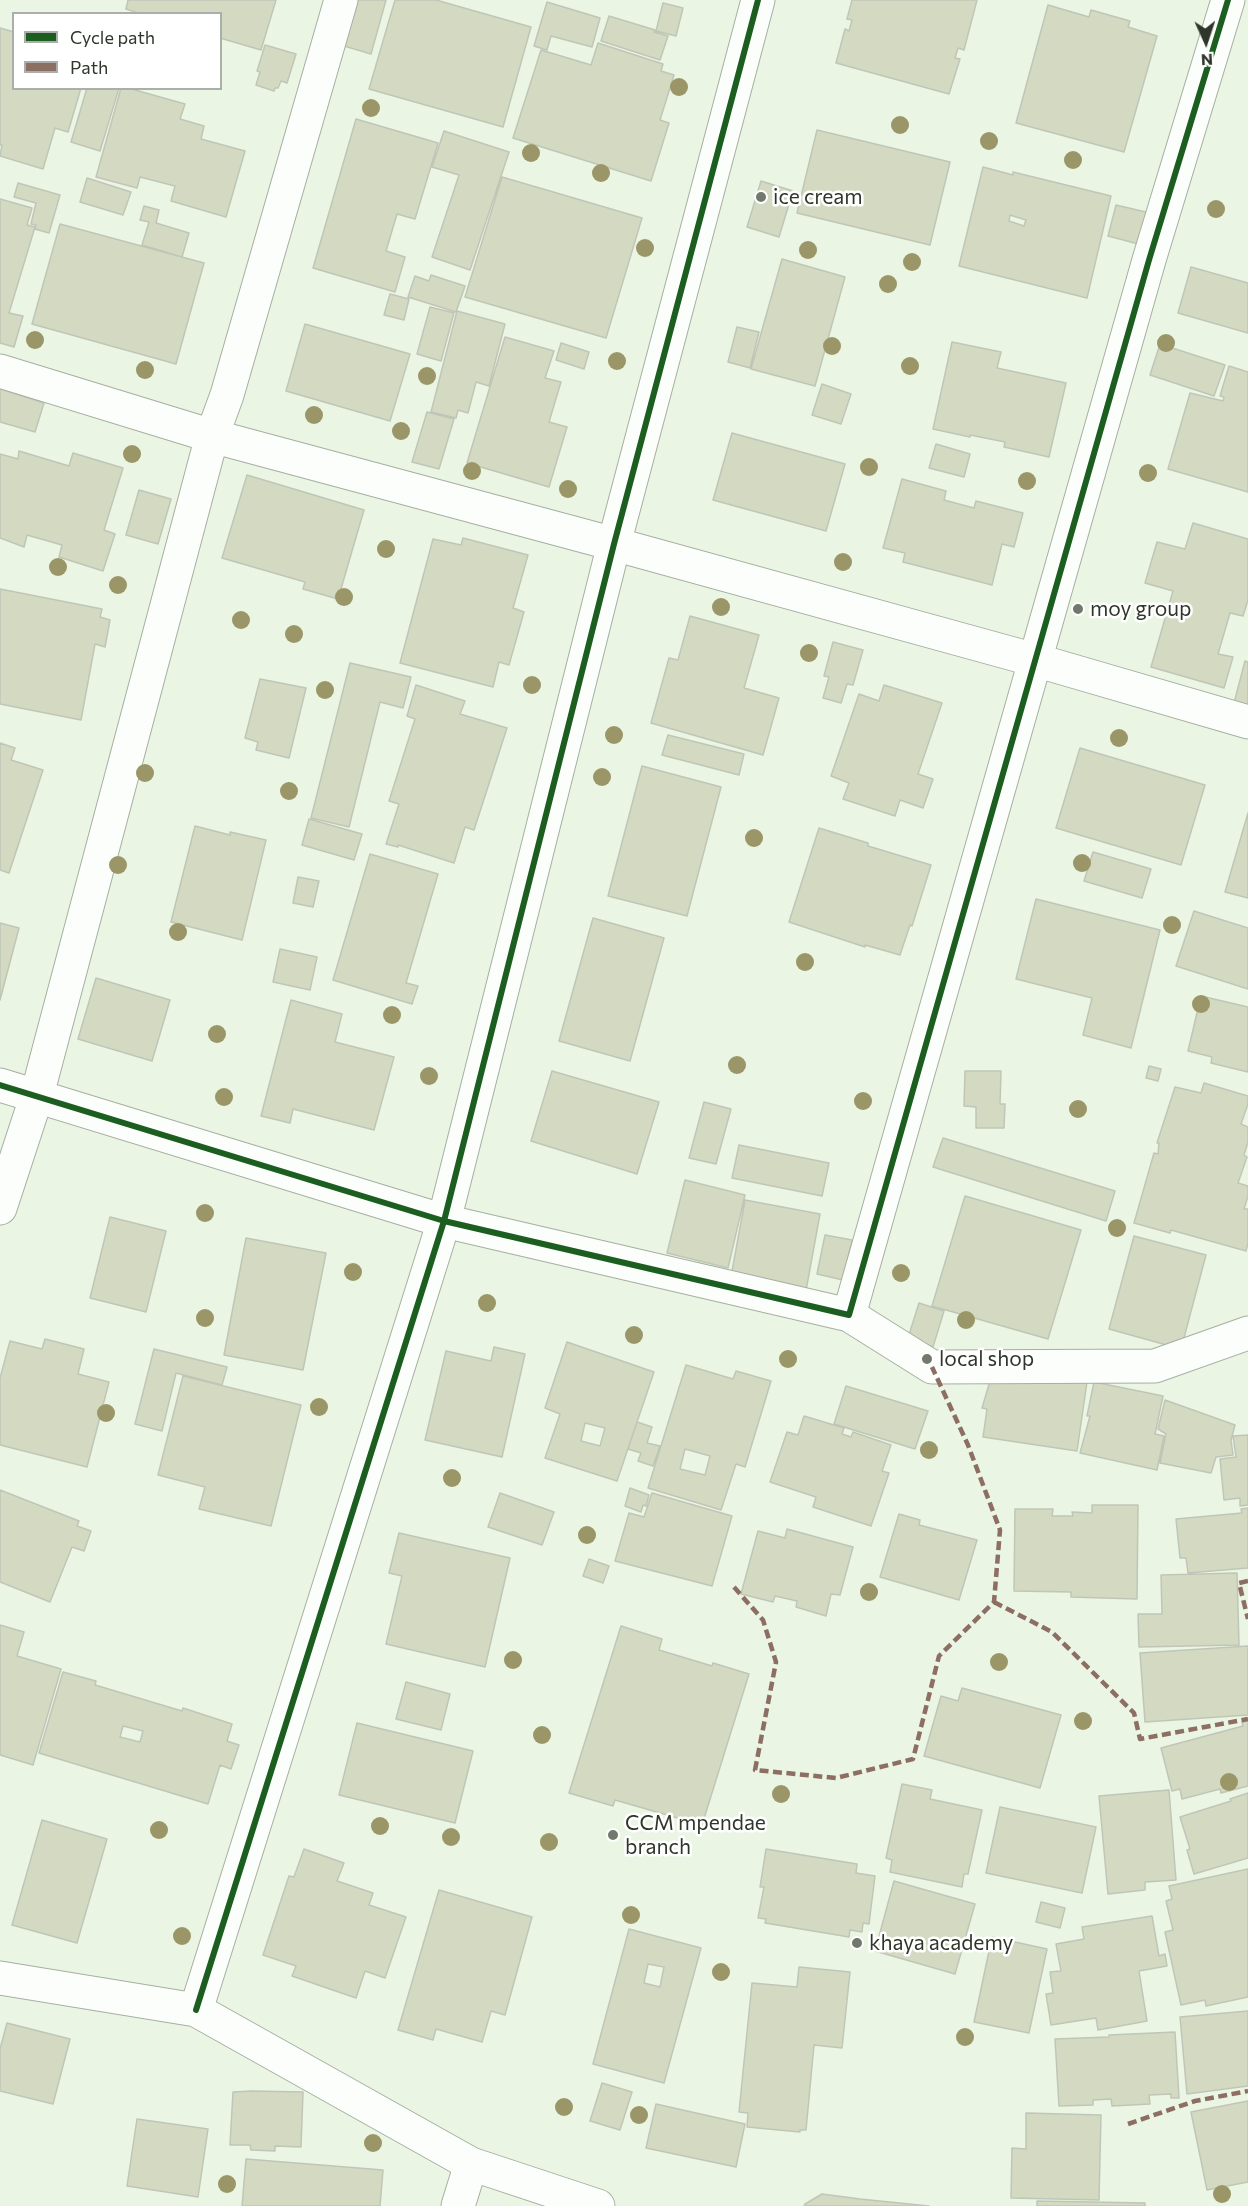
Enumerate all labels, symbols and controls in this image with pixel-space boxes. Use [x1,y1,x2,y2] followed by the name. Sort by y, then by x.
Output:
[12,12,222,90] legend
[1176,12,1236,72] north arrow
[70,26,155,48] text: Cycle path
[1200,51,1213,70] text: N
[70,56,108,78] text: Path
[773,184,863,210] place label: ice cream
[754,190,768,204] marker: ice cream
[1090,596,1191,622] place label: moy group
[1071,602,1085,616] marker: moy group
[939,1346,1034,1372] place label: local shop
[920,1352,934,1366] marker: local shop
[625,1810,766,1860] place label: CCM mpendae branch
[606,1828,620,1842] marker: CCM mpendae branch
[869,1930,1013,1956] place label: khaya academy
[850,1936,864,1950] marker: khaya academy

